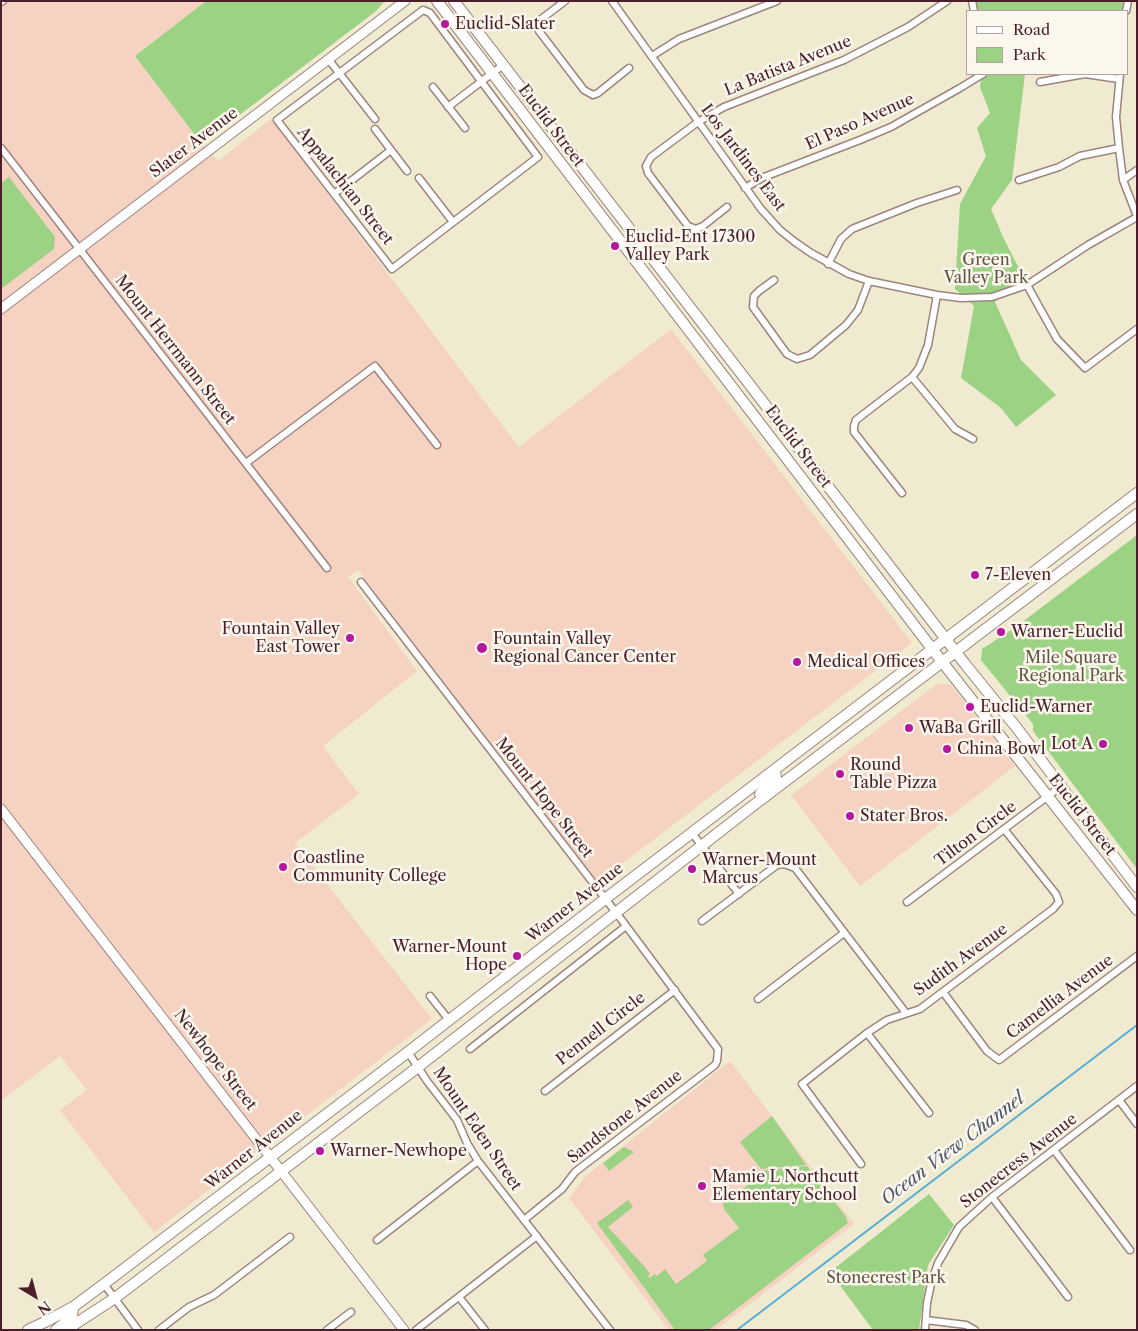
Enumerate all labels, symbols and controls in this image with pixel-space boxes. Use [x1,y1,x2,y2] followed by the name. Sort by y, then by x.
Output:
[966,10,1128,75] legend
[455,14,555,34] place label: Euclid-Slater
[439,18,451,30] marker: Euclid-Slater
[1013,20,1050,39] text: Road
[722,32,854,100] street label: La Batista Avenue
[1013,45,1046,64] text: Park
[514,81,588,171] street label: Euclid Street
[803,89,917,155] street label: El Paso Avenue
[697,101,789,215] street label: Los Jardines East
[146,104,242,182] street label: Slater Avenue
[293,123,397,249] street label: Appalachian Street
[625,227,756,265] place label: Euclid-Ent 17300 Valley Park
[609,240,621,252] marker: Euclid-Ent 17300 Valley Park
[944,250,1028,288] park label: Green Valley Park
[111,272,239,428] street label: Mount Herrmann Street
[761,402,835,492] street label: Euclid Street
[985,565,1051,585] place label: 7-Eleven
[969,569,981,581] marker: 7-Eleven
[222,619,340,657] place label: Fountain Valley East Tower
[1011,622,1123,642] place label: Warner-Euclid
[995,626,1007,638] marker: Warner-Euclid
[493,629,676,667] place label: Fountain Valley Regional Cancer Center
[344,632,356,644] marker: Fountain Valley East Tower
[475,641,489,655] marker: Fountain Valley Regional Cancer Center
[1018,648,1124,686] park label: Mile Square Regional Park
[807,652,925,672] place label: Medical Offices
[791,656,803,668] marker: Medical Offices
[980,697,1092,717] place label: Euclid-Warner
[964,701,976,713] marker: Euclid-Warner
[919,718,1001,738] place label: WaBa Grill
[903,722,915,734] marker: WaBa Grill
[491,734,597,862] street label: Mount Hope Street
[1051,734,1093,754] place label: Lot A
[1097,738,1109,750] marker: Lot A
[957,739,1045,759] place label: China Bowl
[941,743,953,755] marker: China Bowl
[850,755,937,793] place label: Round Table Pizza
[834,768,846,780] marker: Round Table Pizza
[1044,770,1120,860] street label: Euclid Street
[932,797,1020,871] street label: Tilton Circle
[860,806,948,826] place label: Stater Bros.
[844,810,856,822] marker: Stater Bros.
[293,848,446,886] place label: Coastline Community College
[702,850,817,888] place label: Warner-Mount Marcus
[523,859,627,947] street label: Warner Avenue
[277,861,289,873] marker: Coastline Community College
[686,863,698,875] marker: Warner-Mount Marcus
[911,920,1011,1000] street label: Sudith Avenue
[392,937,507,975] place label: Warner-Mount Hope
[511,950,523,962] marker: Warner-Mount Hope
[1003,951,1117,1043] street label: Camellia Avenue
[553,988,649,1070] street label: Pennell Circle
[170,1006,260,1114] street label: Newhope Street
[429,1064,525,1194] street label: Mount Eden Street
[564,1066,686,1168] street label: Sandstone Avenue
[877,1088,1029,1210] water label: Ocean View Channel
[202,1106,306,1194] street label: Warner Avenue
[957,1109,1081,1213] street label: Stonecress Avenue
[330,1141,467,1161] place label: Warner-Newhope
[314,1145,326,1157] marker: Warner-Newhope
[712,1167,859,1205] place label: Mamie L Northcutt Elementary School
[696,1180,708,1192] marker: Mamie L Northcutt Elementary School
[826,1268,946,1288] park label: Stonecrest Park
[10,1271,60,1321] north arrow
[34,1297,54,1319] text: N

